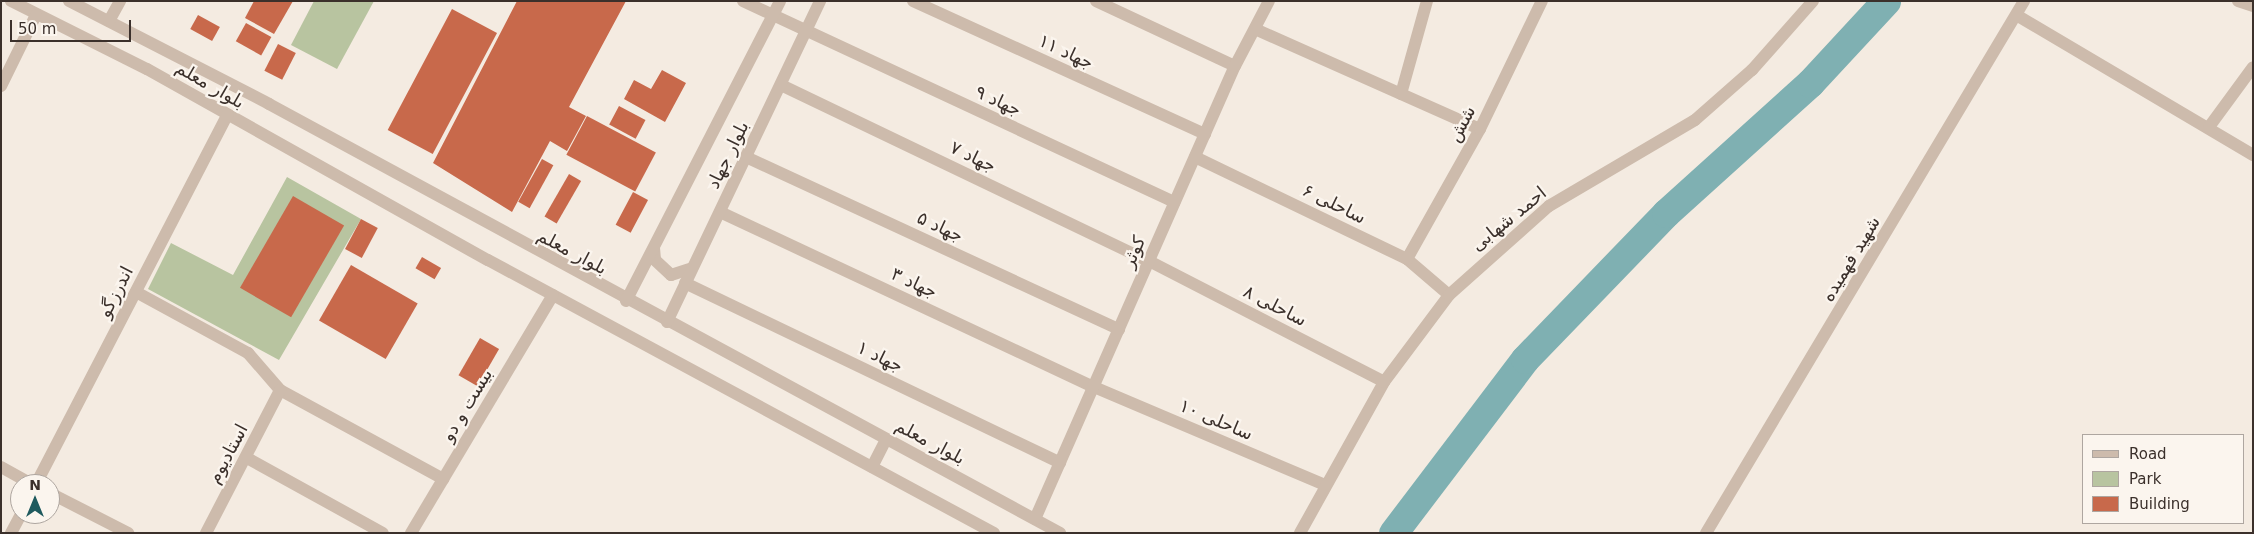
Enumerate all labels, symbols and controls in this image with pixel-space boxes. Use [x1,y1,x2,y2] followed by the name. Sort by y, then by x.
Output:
[12,10,134,42] scale bar
[18,20,56,38] text: 50 m
[1035,30,1097,74] street label: جهاد ۱۱
[172,57,248,113] street label: بلوار معلم
[972,81,1024,121] street label: جهاد ۹
[1444,102,1480,146] street label: شش
[702,118,754,192] street label: بلوار جهاد
[947,137,999,177] street label: جهاد ۷
[1299,179,1369,229] street label: ساحلی ۶
[1467,182,1551,256] street label: احمد شهابی
[914,207,966,247] street label: جهاد ۵
[1817,212,1885,306] street label: شهید فهمیده
[533,225,611,279] street label: بلوار معلم
[1117,233,1151,271] street label: کوثر
[94,263,138,321] street label: اندرزگو
[888,263,940,303] street label: جهاد ۳
[1240,281,1310,331] street label: ساحلی ۸
[854,337,906,377] street label: جهاد ۱
[437,365,497,445] street label: بیست و دو
[1176,395,1256,445] street label: ساحلی ۱۰
[891,415,969,469] street label: بلوار معلم
[203,420,253,488] street label: استادیوم
[2082,434,2244,524] legend
[2129,445,2167,463] text: Road
[2129,470,2161,488] text: Park
[10,474,60,524] north arrow
[29,477,41,493] text: N
[2129,495,2190,513] text: Building

